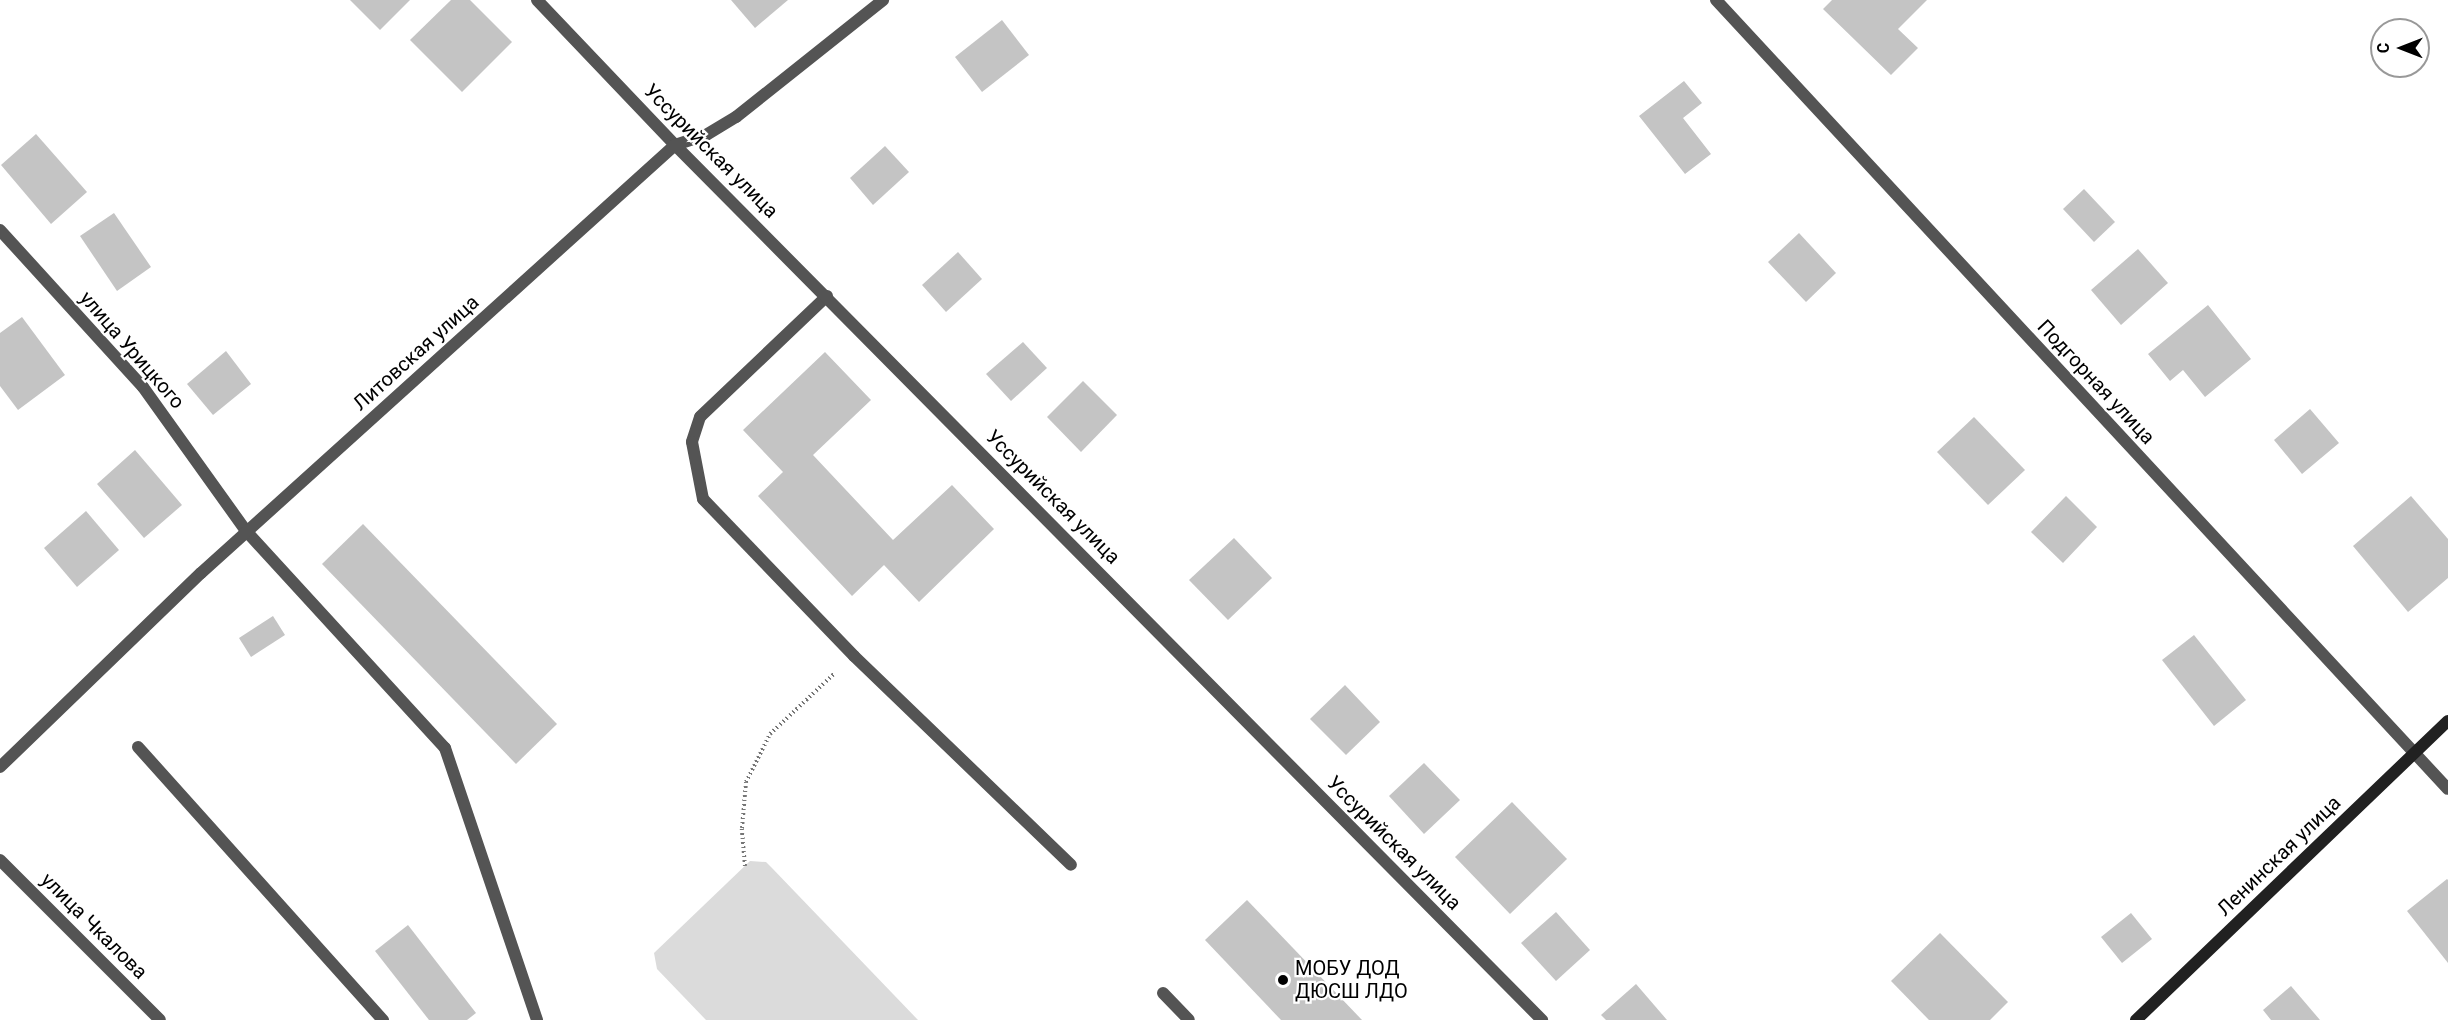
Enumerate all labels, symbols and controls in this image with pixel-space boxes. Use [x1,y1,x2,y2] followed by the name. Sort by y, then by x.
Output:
[2370,18,2430,78] north arrow
[2374,43,2393,53] text: С
[639,79,783,223] street label: Уссурийская улица
[74,286,190,414] street label: улица Урицкого
[348,290,484,416] street label: Литовская улица
[2032,315,2160,449] street label: Подгорная улица
[981,425,1125,569] street label: Уссурийская улица
[1322,771,1466,915] street label: Уссурийская улица
[2212,791,2346,921] street label: Ленинская улица
[36,868,152,984] street label: улица Чкалова
[1295,957,1408,1004] place label: МОБУ ДОД ДЮСШ ЛДО
[1276,973,1290,987] marker: МОБУ ДОД ДЮСШ ЛДО

